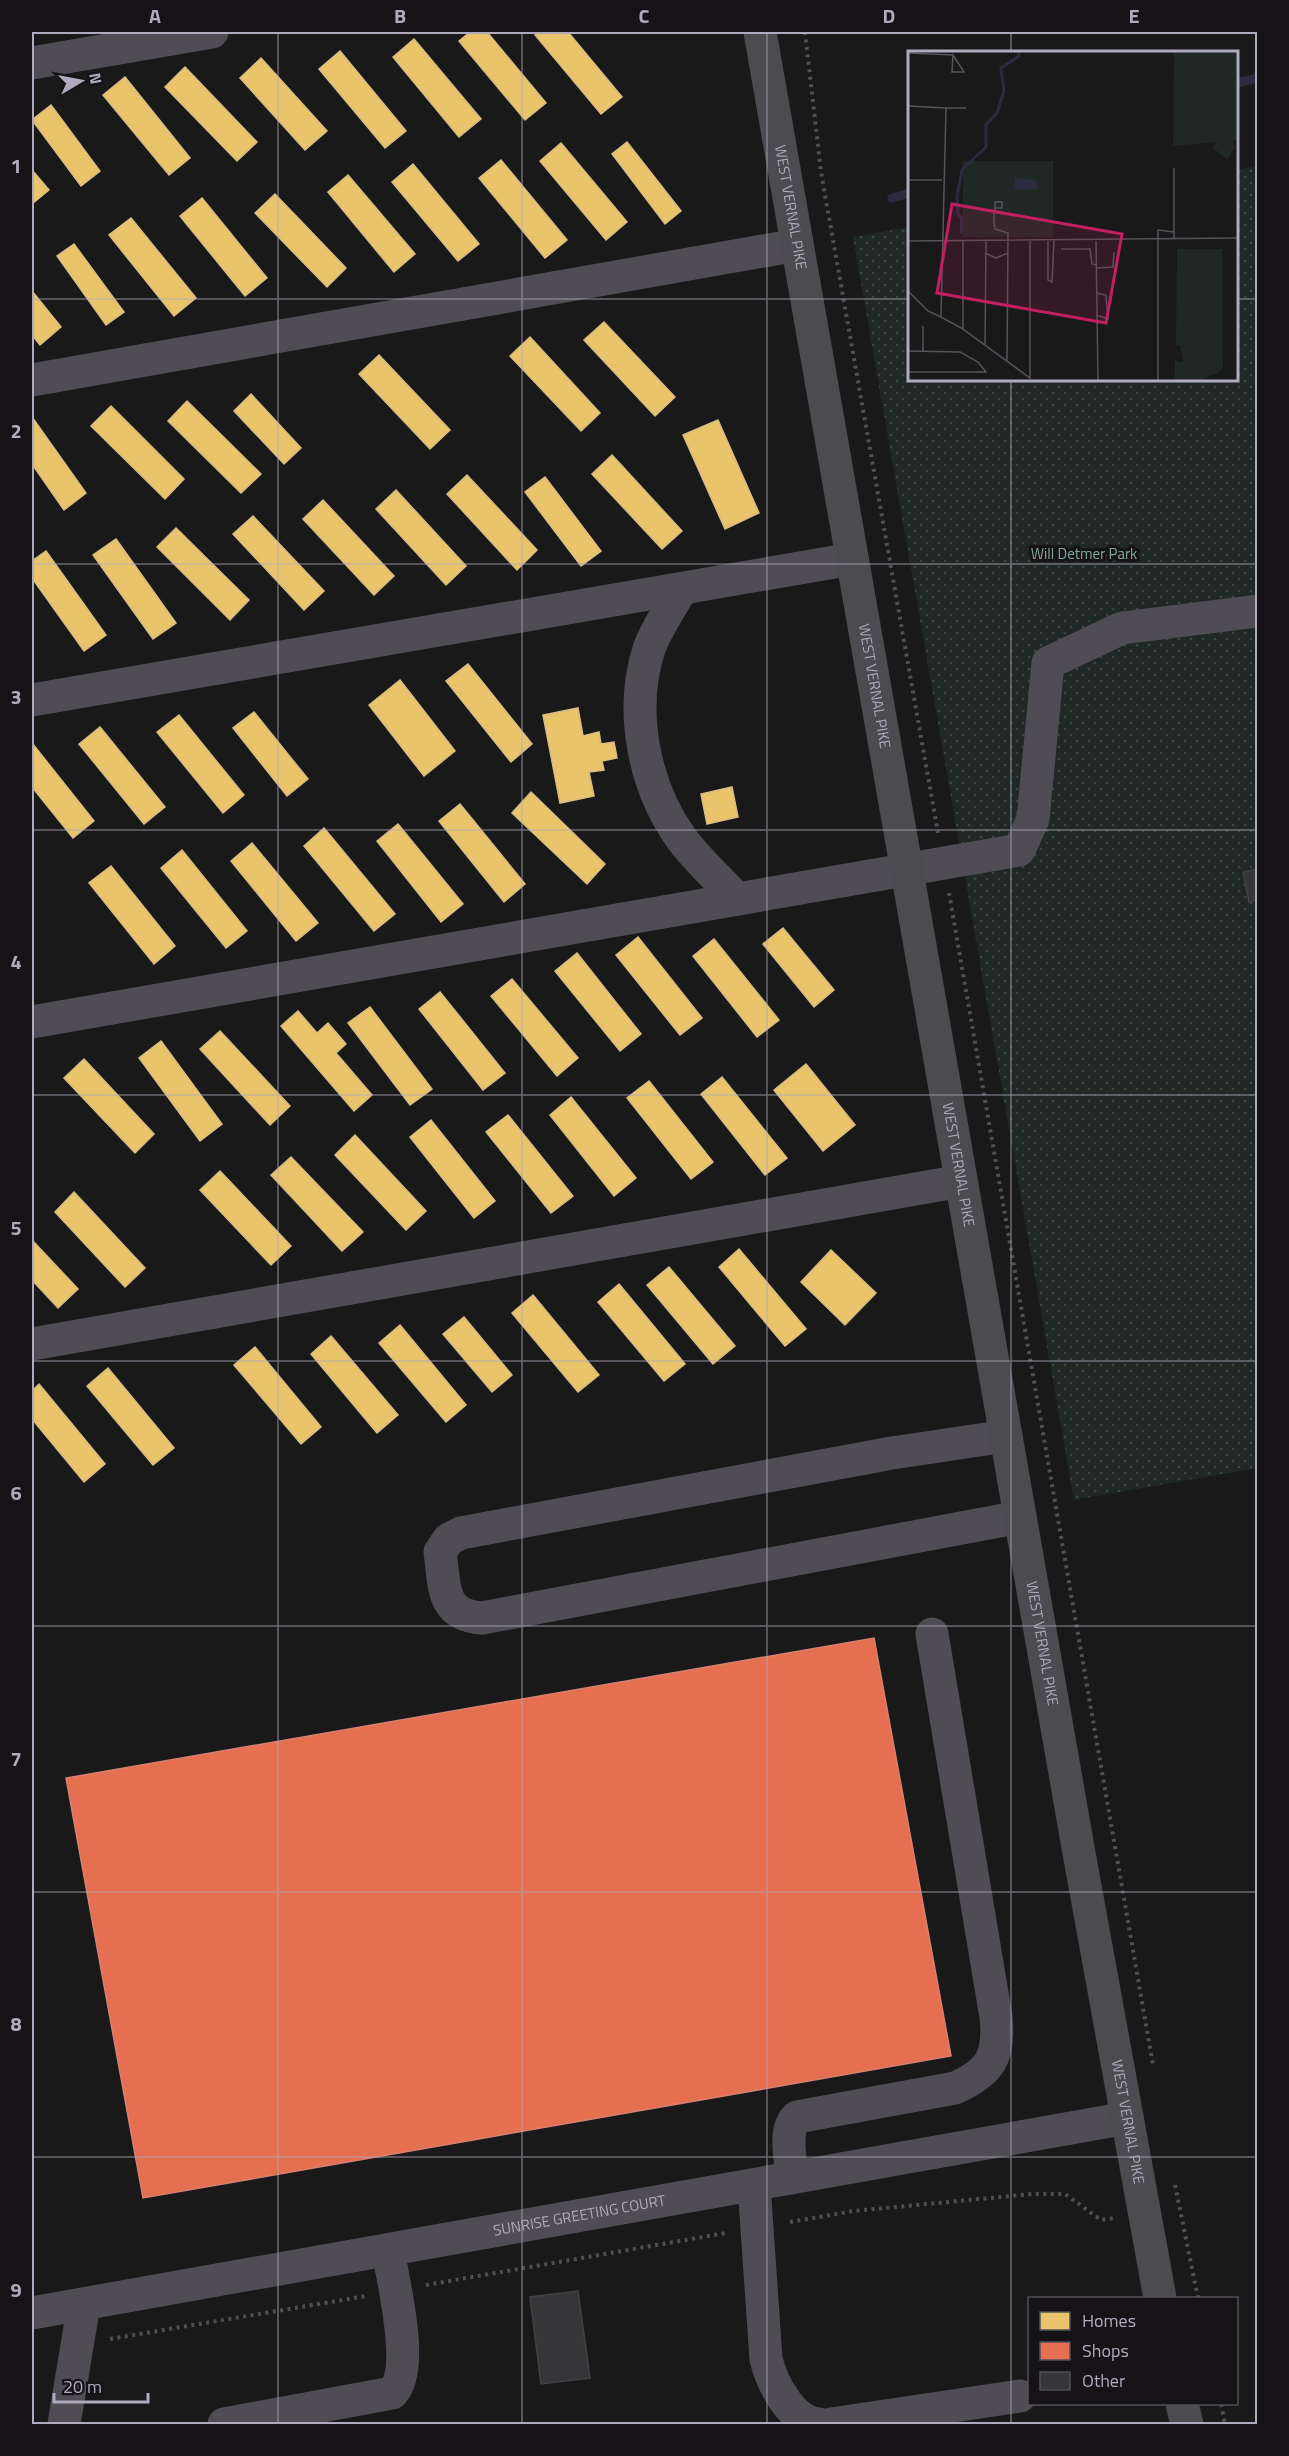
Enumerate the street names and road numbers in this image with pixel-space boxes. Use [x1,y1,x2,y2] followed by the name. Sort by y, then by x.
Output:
[769,143,813,271] street label: WEST VERNAL PIKE
[853,622,897,750] street label: WEST VERNAL PIKE
[937,1101,981,1229] street label: WEST VERNAL PIKE
[1021,1579,1065,1708] street label: WEST VERNAL PIKE
[1106,2058,1151,2186] street label: WEST VERNAL PIKE
[491,2188,667,2242] street label: SUNRISE GREETING COURT

